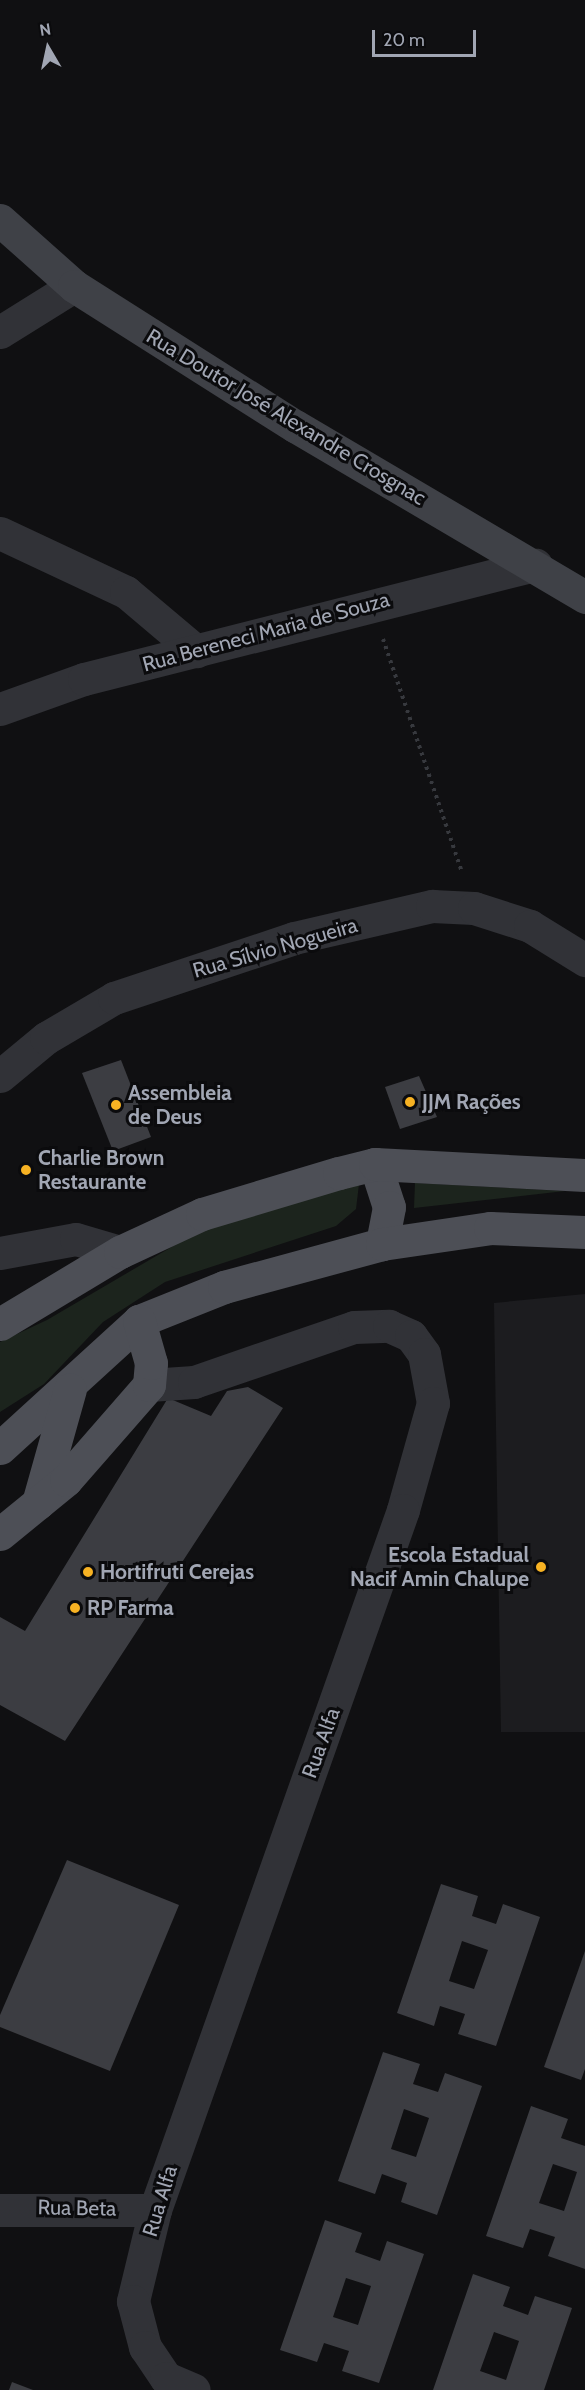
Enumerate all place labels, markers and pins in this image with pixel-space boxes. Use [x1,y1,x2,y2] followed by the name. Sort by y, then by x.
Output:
[128,1080,232,1130] place label: Assembleia de Deus
[422,1089,521,1115] place label: JJM Rações
[403,1095,417,1109] marker: JJM Rações
[109,1098,123,1112] marker: Assembleia de Deus
[38,1145,164,1195] place label: Charlie Brown Restaurante
[19,1163,33,1177] marker: Charlie Brown Restaurante
[350,1542,529,1592] place label: Escola Estadual Nacif Amin Chalupe
[100,1559,254,1585] place label: Hortifruti Cerejas
[534,1560,548,1574] marker: Escola Estadual Nacif Amin Chalupe
[81,1565,95,1579] marker: Hortifruti Cerejas
[87,1595,174,1621] place label: RP Farma
[68,1601,82,1615] marker: RP Farma

